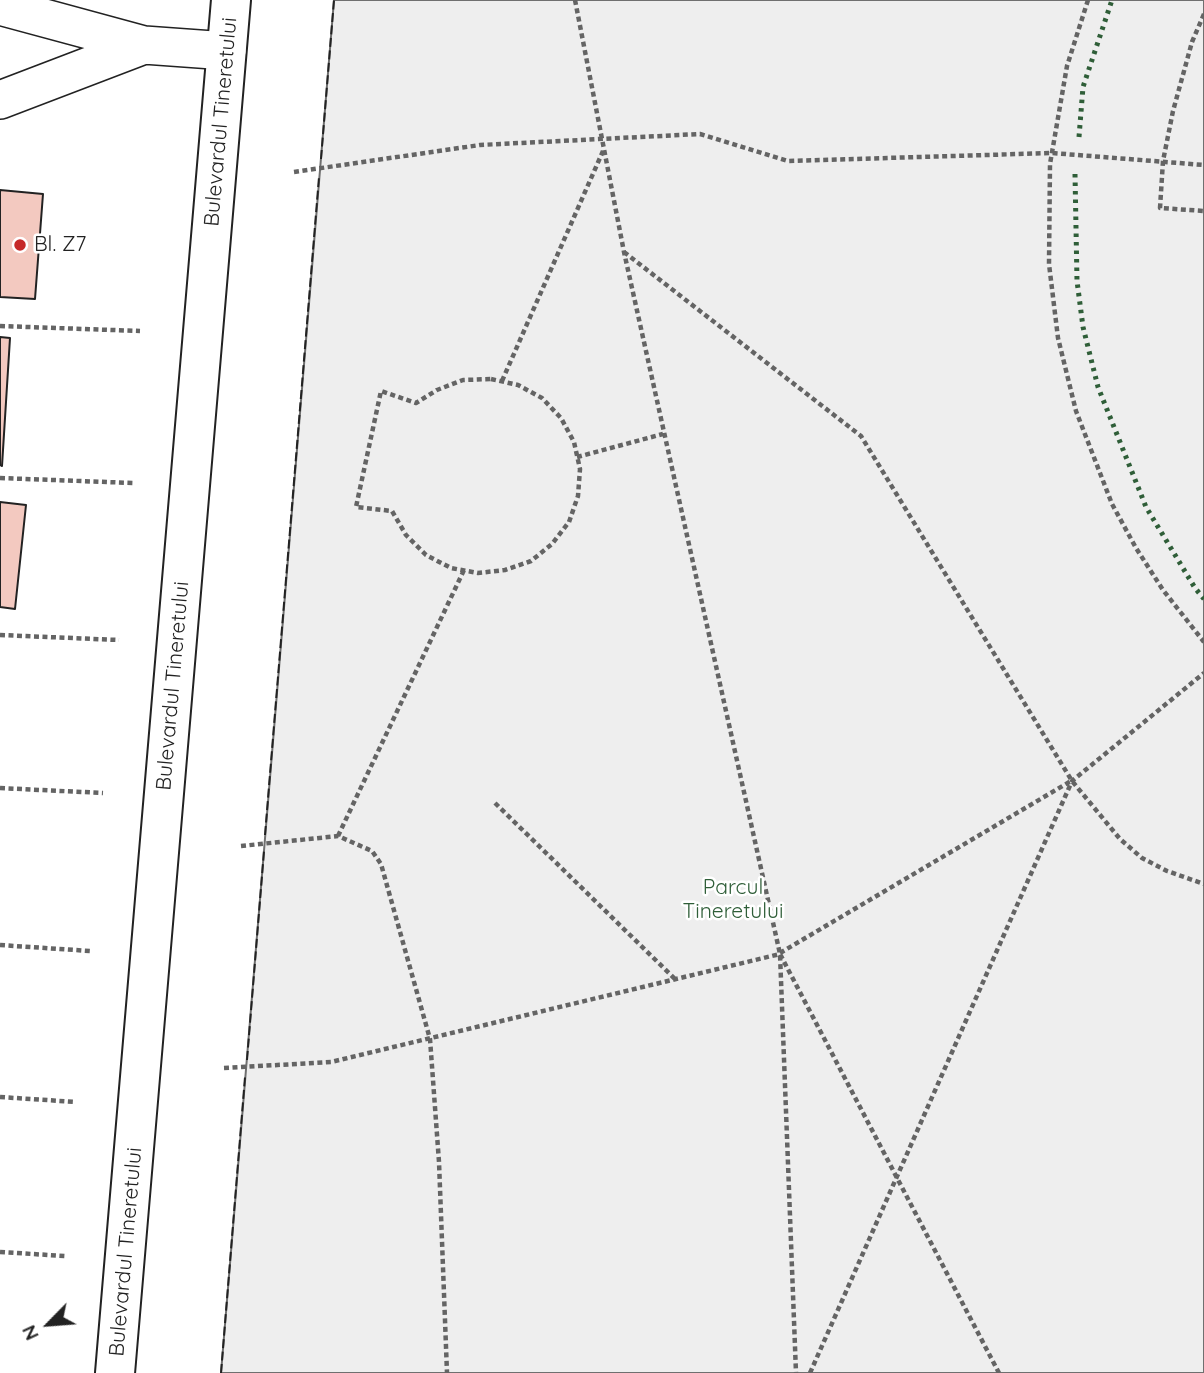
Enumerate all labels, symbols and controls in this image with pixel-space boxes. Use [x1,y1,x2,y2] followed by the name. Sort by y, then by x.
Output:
[199,16,243,228] street label: Bulevardul Tineretului
[34,232,86,258] place label: Bl. Z7
[12,237,28,253] marker: Bl. Z7
[151,580,195,792] street label: Bulevardul Tineretului
[683,875,783,925] park label: Parcul Tineretului
[104,1146,148,1358] street label: Bulevardul Tineretului
[14,1289,84,1359] north arrow
[16,1321,44,1344] text: N

